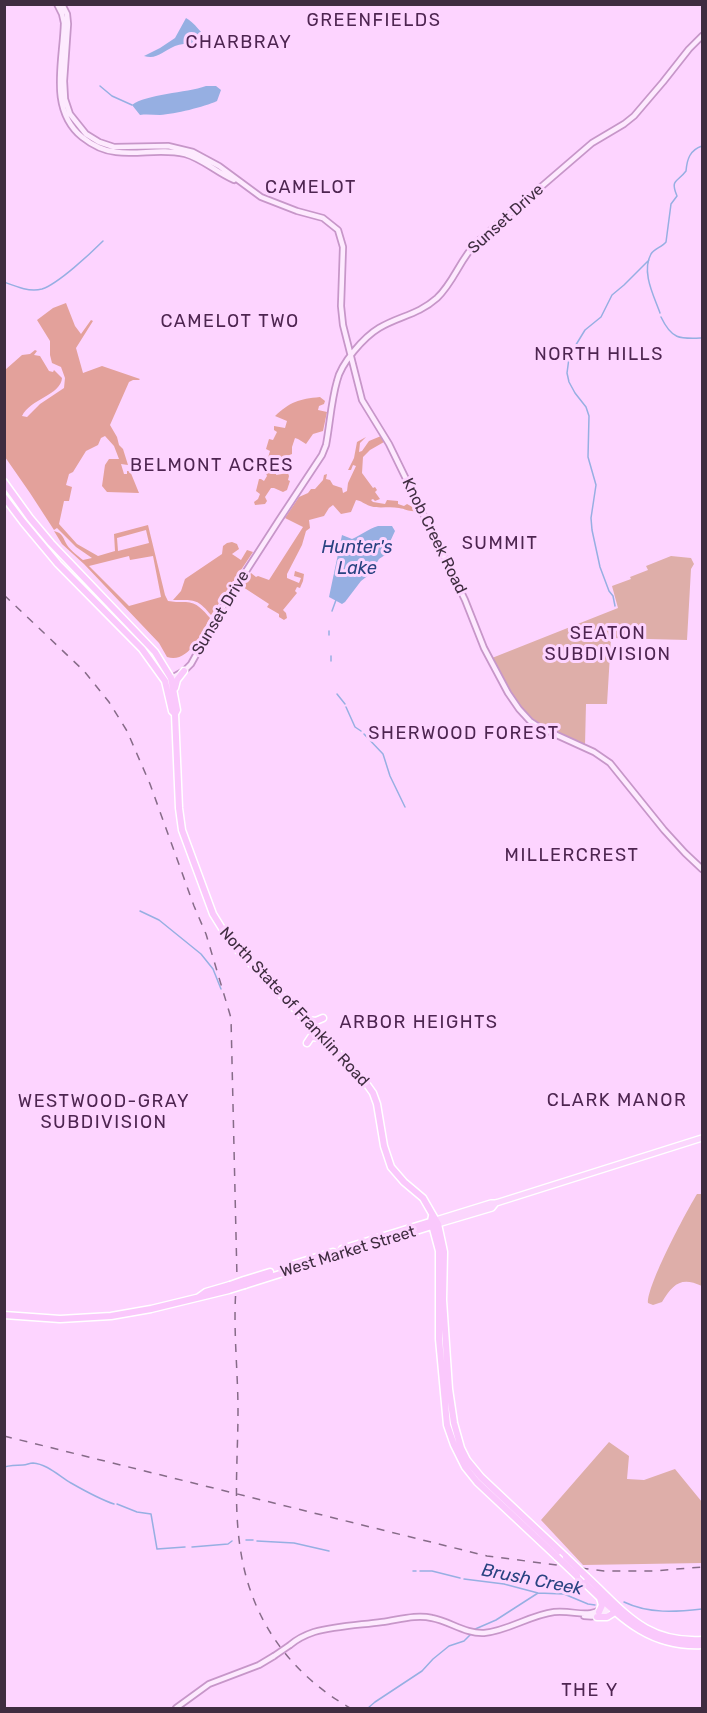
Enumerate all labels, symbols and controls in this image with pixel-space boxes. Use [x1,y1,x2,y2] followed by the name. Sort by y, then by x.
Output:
[307,10,441,32] district label: GREENFIELDS
[186,32,292,54] district label: CHARBRAY
[265,177,357,199] district label: CAMELOT
[464,180,548,258] street label: Sunset Drive
[160,311,300,333] district label: CAMELOT TWO
[534,344,664,366] district label: NORTH HILLS
[130,455,294,477] district label: BELMONT ACRES
[398,475,470,597] street label: Knob Creek Road
[462,533,538,555] district label: SUMMIT
[321,537,393,580] water label: Hunter's Lake
[188,567,254,659] street label: Sunset Drive
[544,623,672,666] district label: SEATON SUBDIVISION
[368,723,560,745] district label: SHERWOOD FOREST
[505,845,639,867] district label: MILLERCREST
[215,923,373,1091] street label: North State of Franklin Road
[339,1012,499,1034] district label: ARBOR HEIGHTS
[547,1090,687,1112] district label: CLARK MANOR
[18,1091,190,1134] district label: WESTWOOD-GRAY SUBDIVISION
[278,1222,418,1282] street label: West Market Street
[480,1560,584,1600] water label: Brush Creek
[561,1680,619,1702] district label: THE Y

